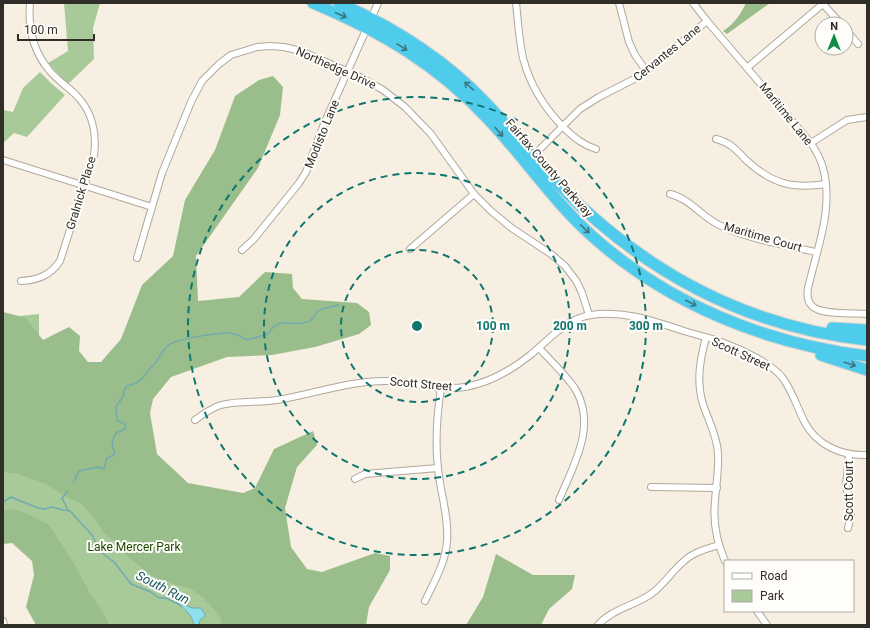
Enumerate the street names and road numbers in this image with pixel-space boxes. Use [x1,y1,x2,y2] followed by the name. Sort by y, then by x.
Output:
[630,22,704,84] street label: Cervantes Lane
[294,44,378,92] street label: Northedge Drive
[756,80,816,148] street label: Maritime Lane
[302,98,342,170] street label: Modisto Lane
[503,116,596,220] street label: Fairfax County Parkway
[63,155,99,231] street label: Gralnick Place
[722,219,804,255] street label: Maritime Court
[710,334,772,374] street label: Scott Street
[389,374,453,394] street label: Scott Street
[842,461,856,521] street label: Scott Court

